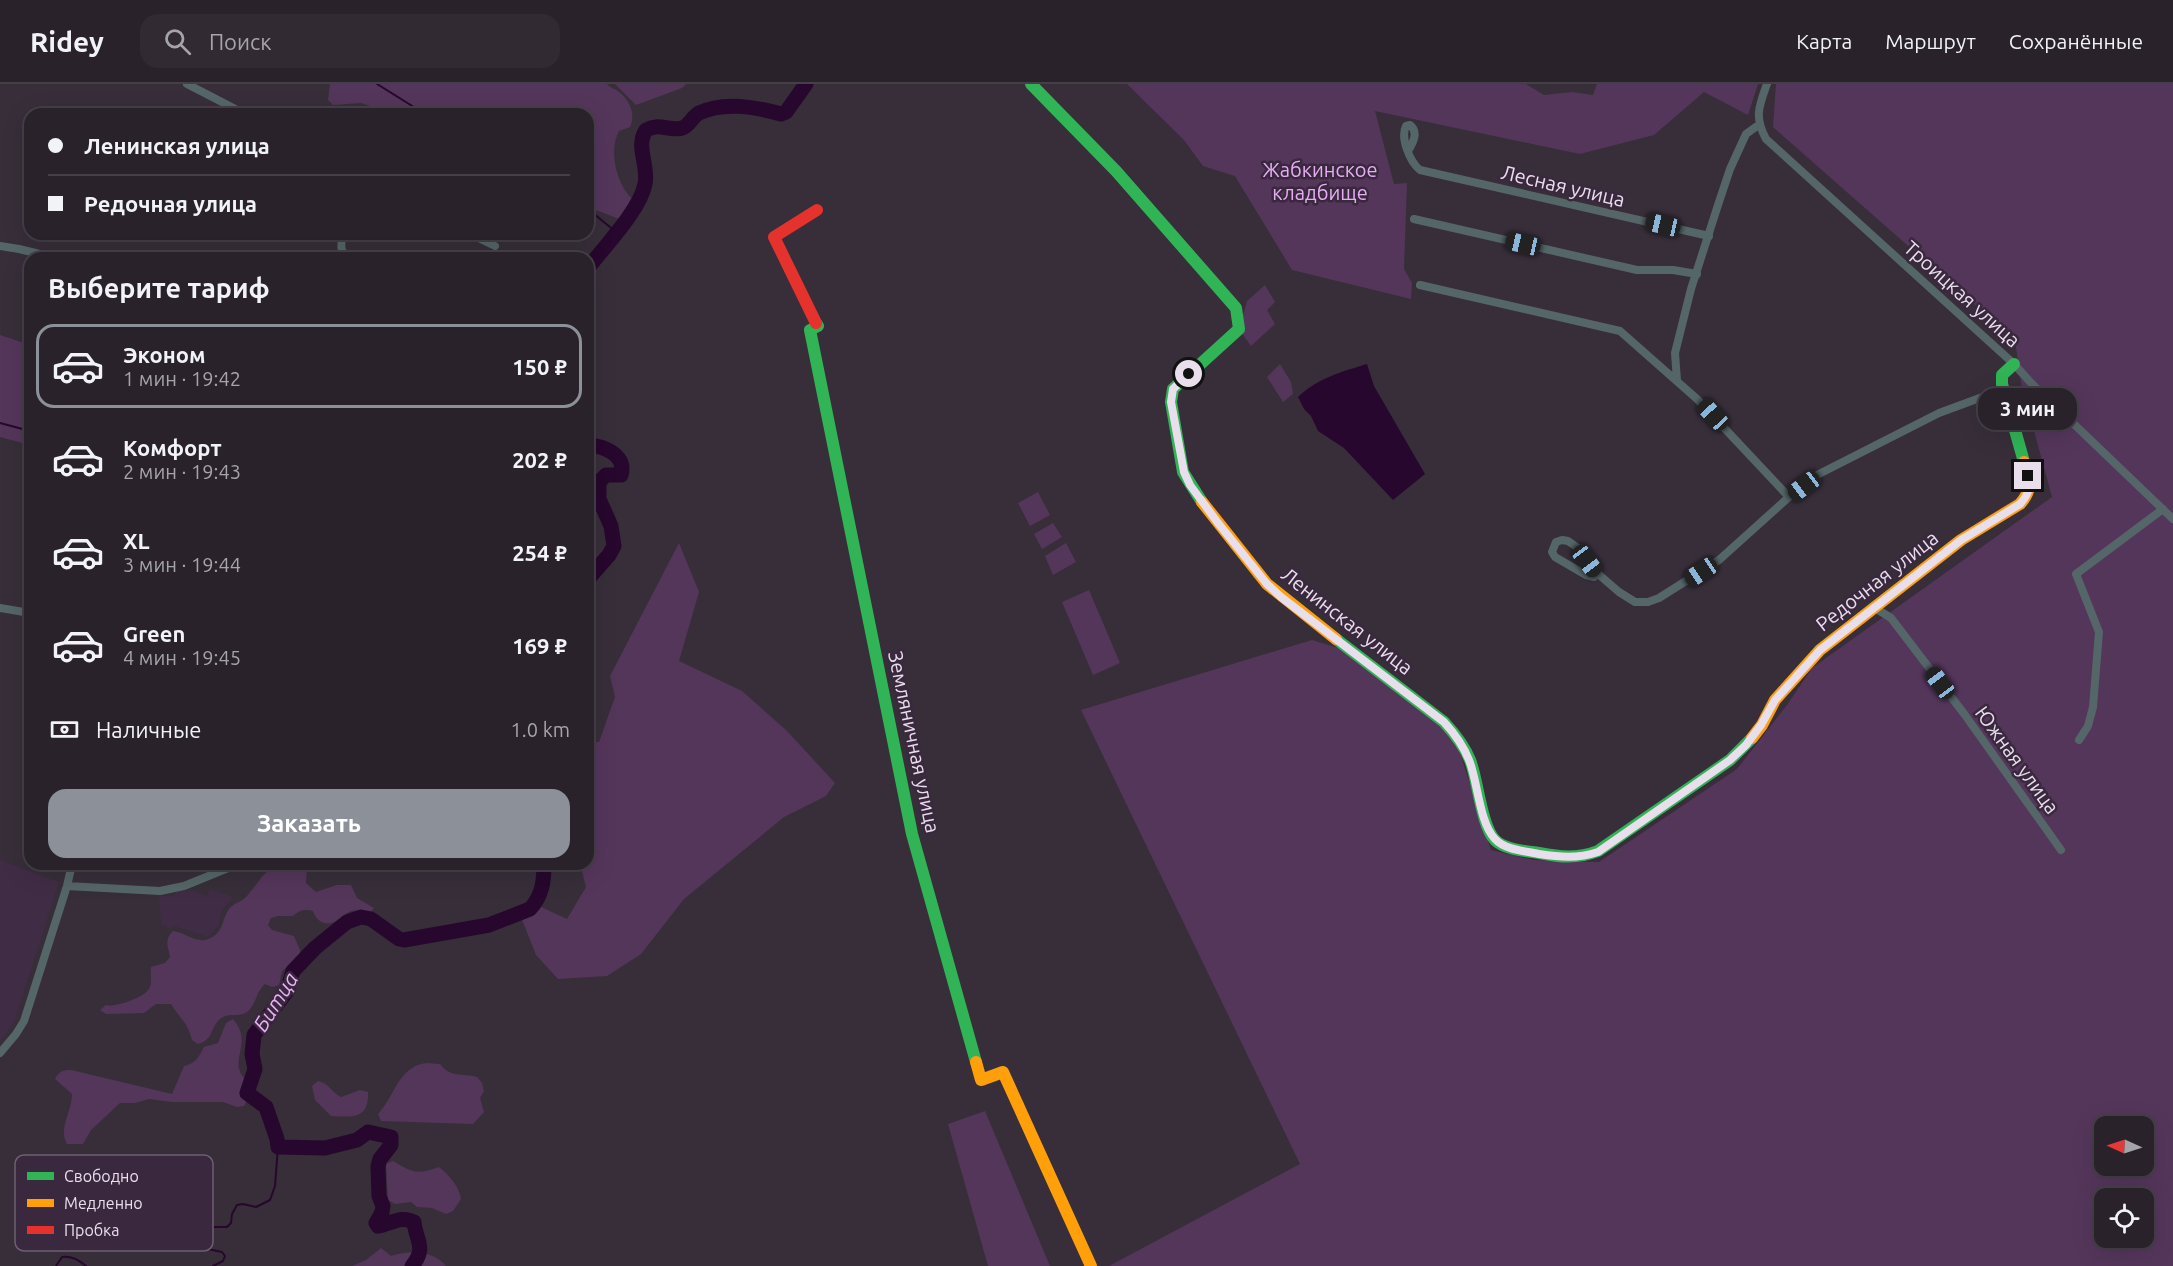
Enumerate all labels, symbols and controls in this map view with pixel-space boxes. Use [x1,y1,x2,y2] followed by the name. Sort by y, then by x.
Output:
[140,14,560,68] search box
[161,25,194,58] icon: search
[30,26,104,57] text: Ridey
[209,29,272,54] text: Поиск
[1796,29,1852,53] text: Карта
[1885,29,1976,53] text: Маршрут
[2009,29,2143,53] text: Сохранённые
[84,133,270,158] text: Ленинская улица
[1263,158,1377,204] park label: Жабкинское кладбище
[1499,160,1627,211] street label: Лесная улица
[84,191,257,216] text: Редочная улица
[1643,212,1683,238] car
[1503,231,1543,257] car
[1900,236,2025,352] street label: Троицкая улица
[48,273,270,303] text: Выберите тариф
[51,339,105,393] icon: car
[123,342,205,367] text: Эконом
[512,354,567,379] text: 150 ₽
[1175,360,1202,387] route start
[123,367,241,390] text: 1 мин · 19:42
[1978,389,2078,431] callout: 3 мин
[1694,396,1732,434] car
[2000,397,2055,420] text: 3 мин
[51,432,105,486] icon: car
[123,435,222,460] text: Комфорт
[512,447,567,472] text: 202 ₽
[123,460,241,483] text: 2 мин · 19:43
[2014,462,2041,489] route end
[1784,468,1824,504] car
[51,525,105,579] icon: car
[1811,526,1942,635] street label: Редочная улица
[123,528,150,553] text: XL
[512,540,567,565] text: 254 ₽
[1569,541,1605,581] car
[123,553,241,576] text: 3 мин · 19:44
[1681,554,1721,590] car
[1277,562,1417,679] street label: Ленинская улица
[51,618,105,672] icon: car
[123,621,185,646] text: Green
[512,633,567,658] text: 169 ₽
[123,646,241,669] text: 4 мин · 19:45
[884,649,945,835] street label: Земляничная улица
[1922,663,1958,703] car
[1971,701,2064,818] street label: Южная улица
[48,713,81,746] icon: cash
[96,717,201,742] text: Наличные
[511,718,570,741] text: 1.0 km
[48,789,570,858] button: Заказать
[248,968,302,1035] water label: Битца
[2094,1116,2154,1176] north arrow
[2094,1116,2154,1248] map controls
[15,1155,213,1251] legend
[64,1167,139,1185] text: Свободно
[2094,1188,2154,1248] button: locate
[64,1194,143,1212] text: Медленно
[64,1221,120,1239] text: Пробка

